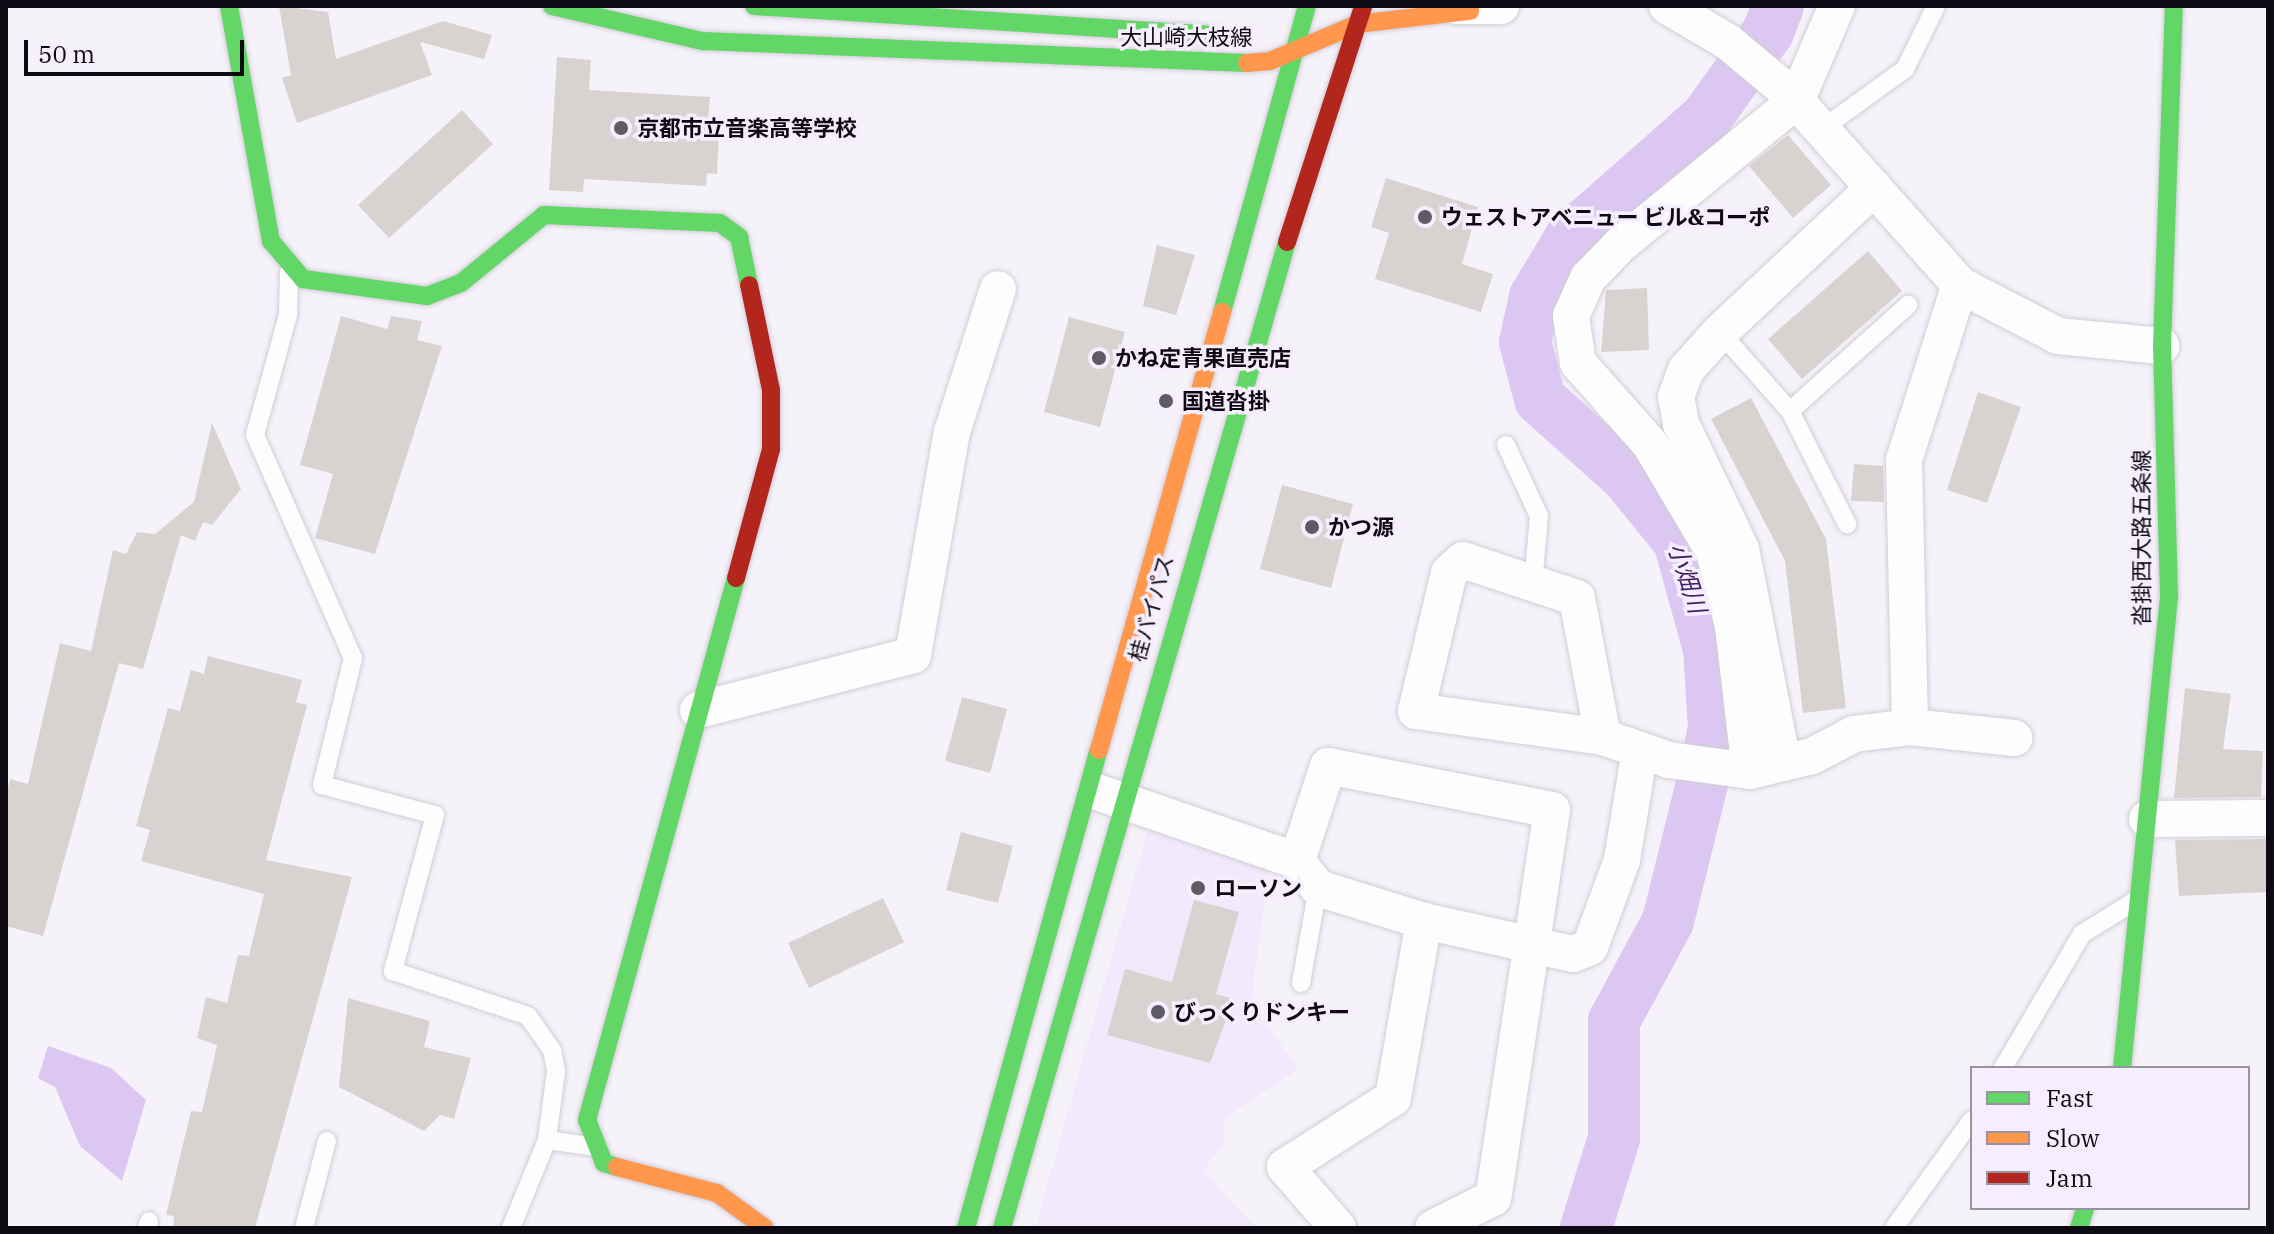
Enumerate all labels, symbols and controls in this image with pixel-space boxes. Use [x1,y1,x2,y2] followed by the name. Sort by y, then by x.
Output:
[28,24,248,74] scale bar
[1120,24,1252,50] street label: 大山崎大枝線
[38,38,95,70] text: 50 m
[637,115,857,141] place label: 京都市立音楽高等学校
[612,119,630,137] marker: 京都市立音楽高等学校
[1441,204,1771,230] place label: ウェストアベニュー ビル&コーポ
[1416,208,1434,226] marker: ウェストアベニュー ビル&コーポ
[1115,345,1291,371] place label: かね定青果直売店
[1090,349,1108,367] marker: かね定青果直売店
[1182,388,1270,414] place label: 国道沓掛
[1157,392,1175,410] marker: 国道沓掛
[2128,450,2154,626] street label: 沓掛西大路五条線
[1328,514,1394,540] place label: かつ源
[1303,518,1321,536] marker: かつ源
[1662,539,1712,617] water label: 小畑川
[1123,551,1179,665] street label: 桂バイパス
[1214,875,1302,901] place label: ローソン
[1189,879,1207,897] marker: ローソン
[1174,999,1350,1025] place label: びっくりドンキー
[1149,1003,1167,1021] marker: びっくりドンキー
[1970,1066,2250,1210] legend
[2046,1082,2093,1114] text: Fast
[2046,1122,2099,1154] text: Slow
[2046,1162,2093,1194] text: Jam

